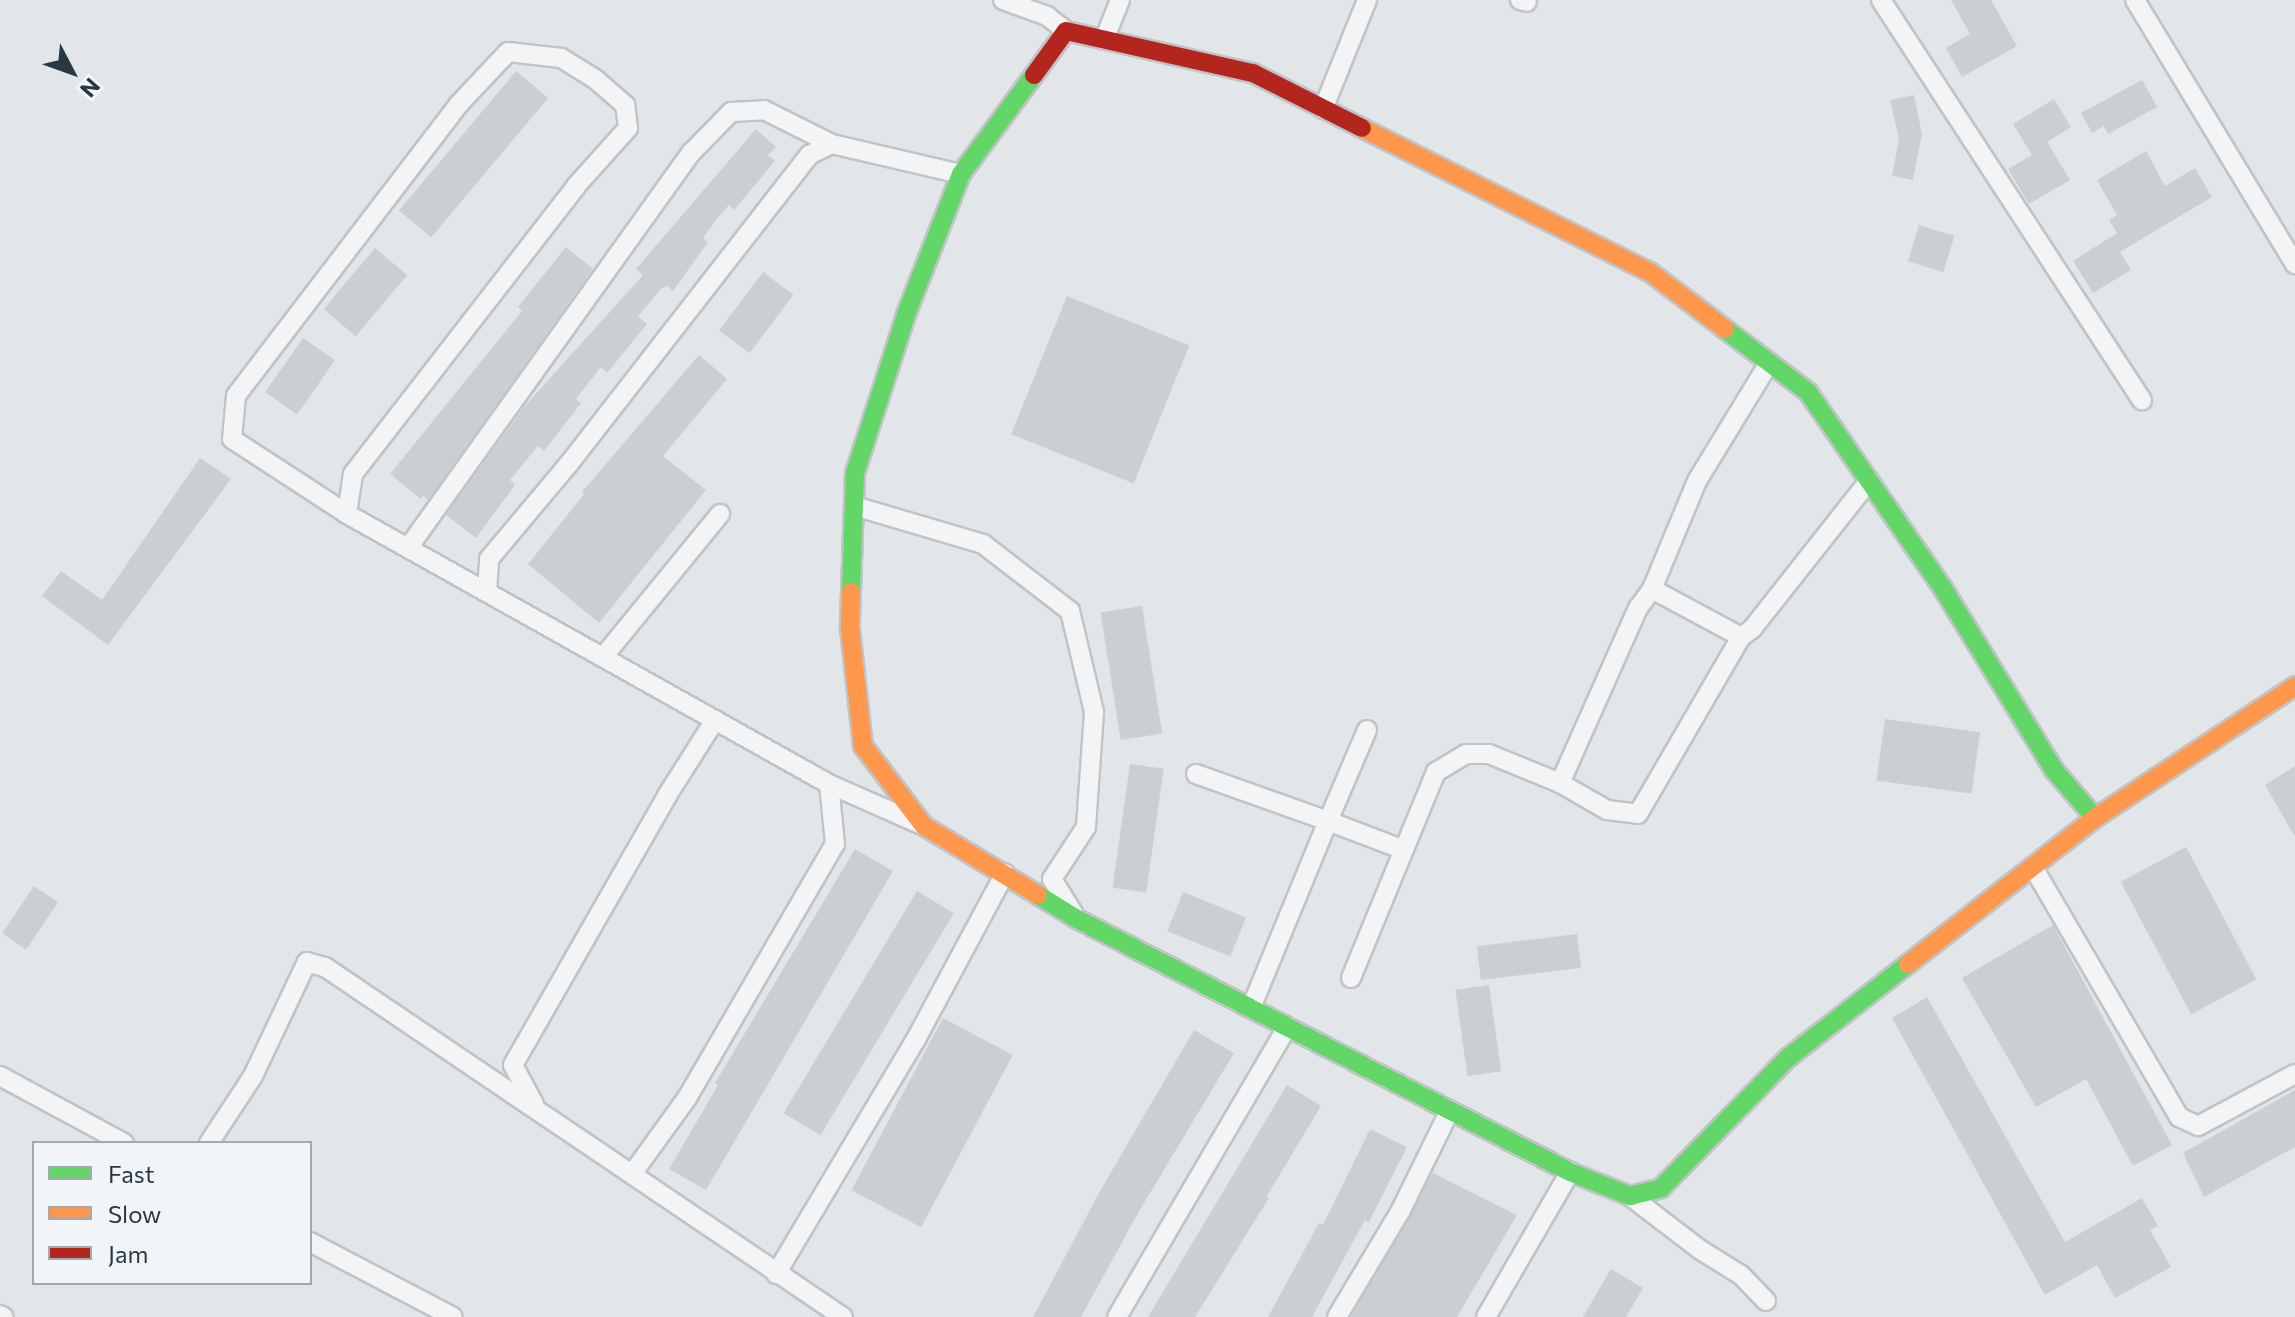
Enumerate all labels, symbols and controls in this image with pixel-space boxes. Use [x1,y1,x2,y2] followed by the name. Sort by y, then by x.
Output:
[32,32,112,112] north arrow
[75,73,106,103] text: N
[32,1141,312,1285] legend
[108,1159,155,1188] text: Fast
[108,1199,161,1228] text: Slow
[108,1239,148,1268] text: Jam

